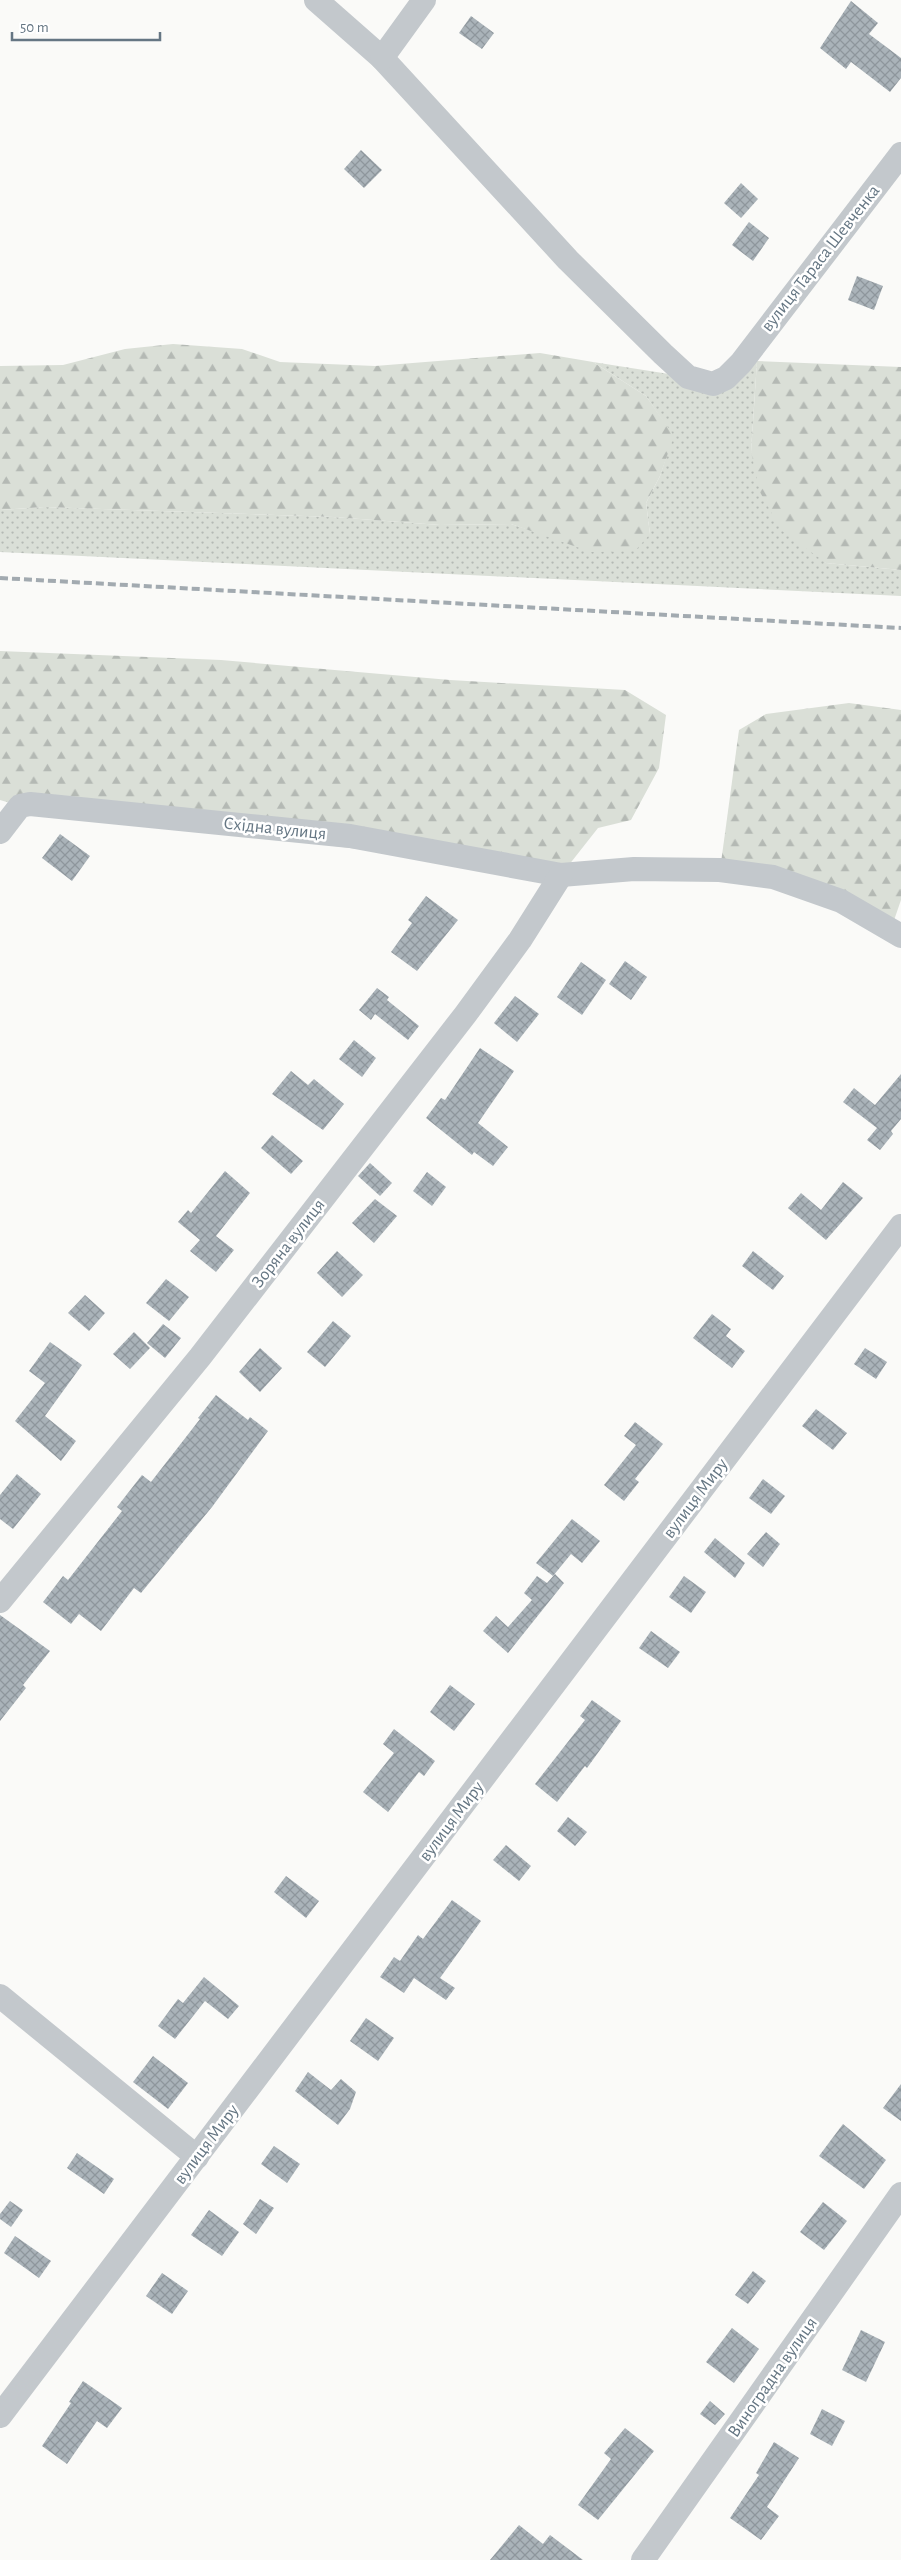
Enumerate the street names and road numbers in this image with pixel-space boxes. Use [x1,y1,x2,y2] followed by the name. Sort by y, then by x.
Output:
[758,182,883,335] street label: вулиця Тараса Шевченка
[223,815,327,843] street label: Східна вулиця
[249,1196,329,1291] street label: Зоряна вулиця
[660,1455,732,1542] street label: вулиця Миру
[416,1778,488,1865] street label: вулиця Миру
[171,2101,243,2188] street label: вулиця Миру
[725,2314,821,2441] street label: Виноградна вулиця

